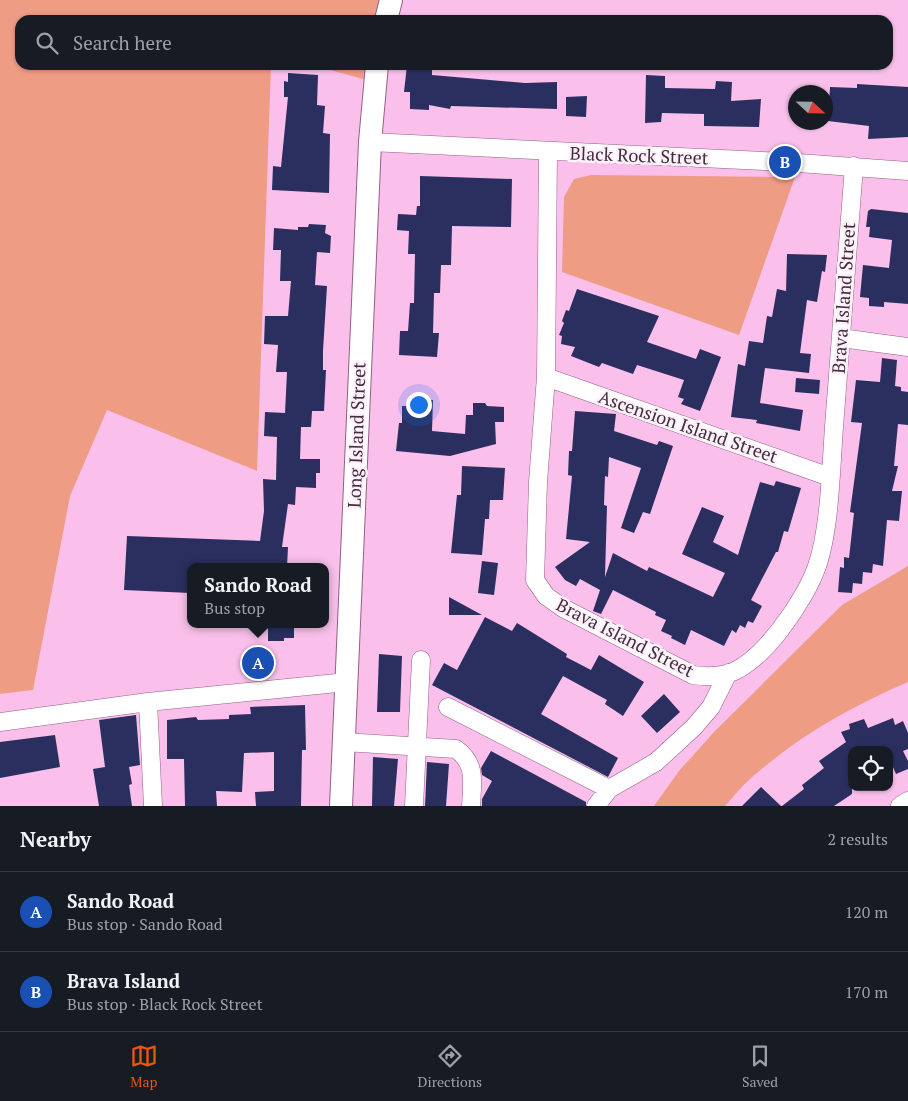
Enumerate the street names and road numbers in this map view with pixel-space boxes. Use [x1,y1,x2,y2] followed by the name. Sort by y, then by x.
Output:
[569,141,709,169] street label: Black Rock Street
[826,221,860,374] street label: Brava Island Street
[341,361,371,508] street label: Long Island Street
[596,384,781,468] street label: Ascension Island Street
[553,592,699,682] street label: Brava Island Street

